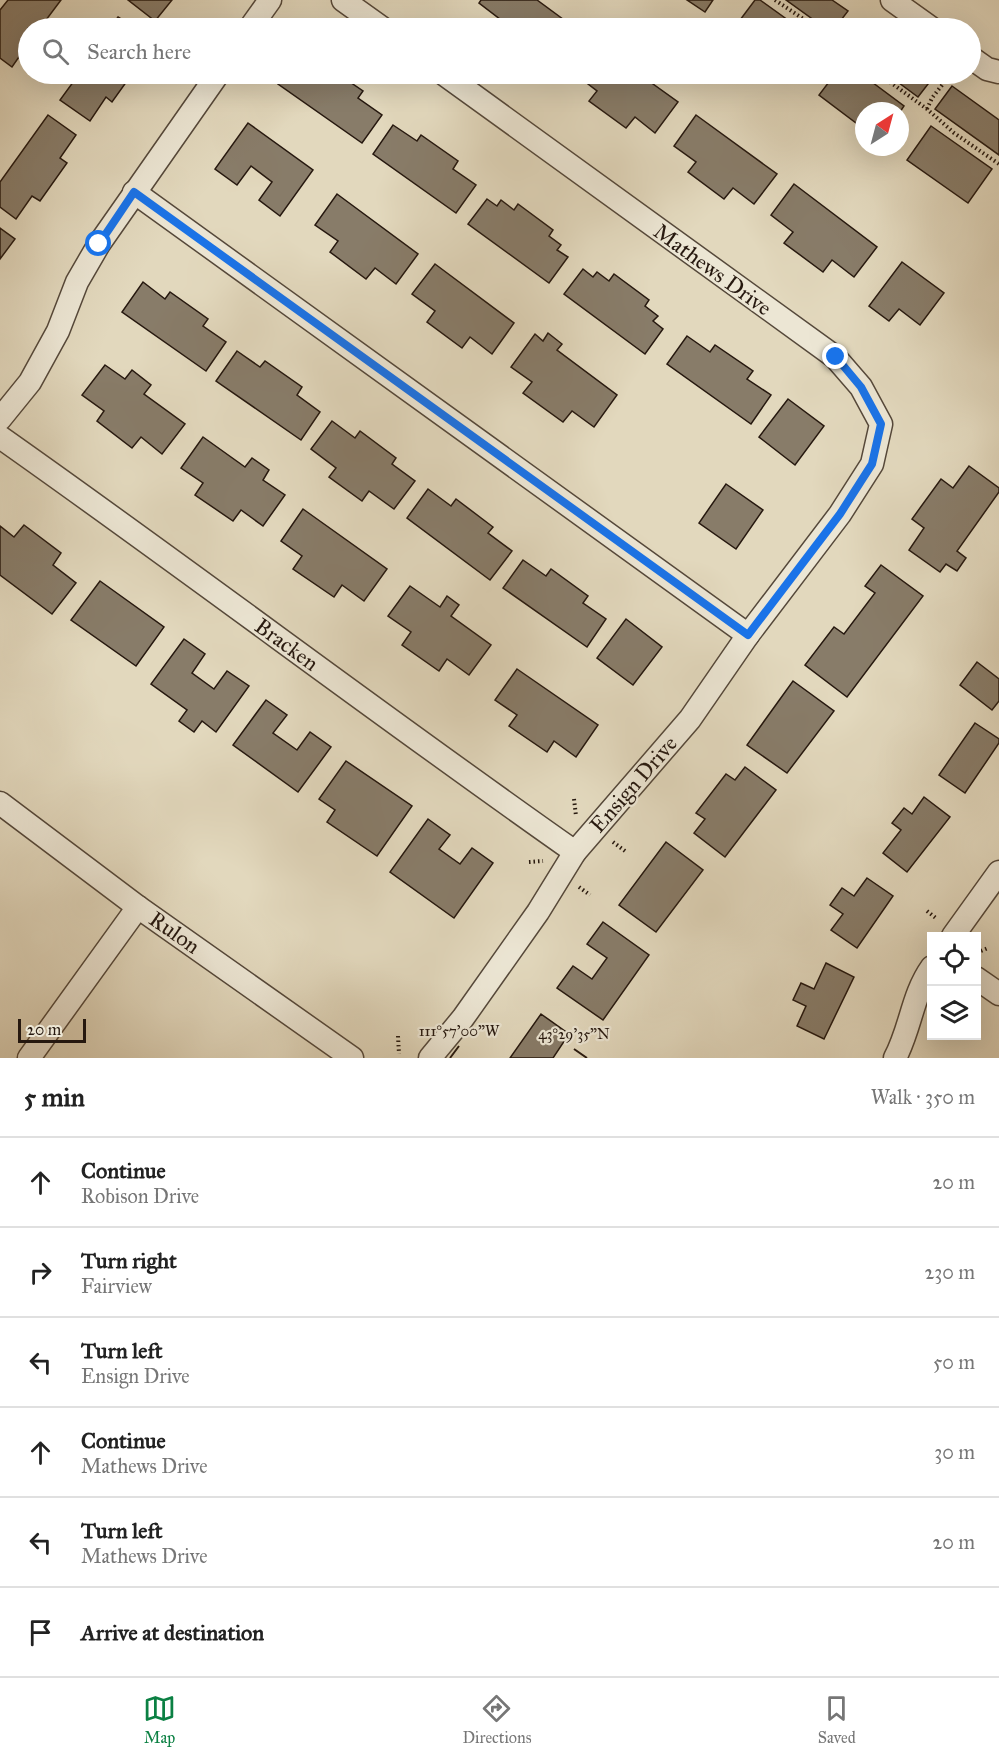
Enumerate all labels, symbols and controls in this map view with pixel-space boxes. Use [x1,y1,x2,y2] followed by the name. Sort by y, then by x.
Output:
[18,18,981,84] search box
[39,35,72,68] icon: search
[87,38,191,65] text: Search here
[855,102,909,156] north arrow
[648,218,777,321] street label: Mathews Drive
[85,230,111,256] route start
[822,343,848,369] route end
[249,612,324,677] street label: Bracken
[584,730,683,838] street label: Ensign Drive
[144,905,205,960] street label: Rulon
[927,932,981,1040] map controls
[927,932,981,986] button: locate
[927,986,981,1040] button: layers
[18,1016,86,1044] scale bar
[27,1020,61,1039] text: 20 m
[419,1022,500,1040] text: 111°57'00"W
[538,1025,610,1043] text: 43°29'35"N
[24,1081,85,1113] text: 5 min
[871,1085,975,1109] text: Walk · 350 m
[81,1157,166,1184] text: Continue
[24,1166,57,1199] icon: ahead
[932,1170,975,1194] text: 20 m
[81,1184,199,1208] text: Robison Drive
[81,1247,177,1274] text: Turn right
[24,1256,57,1289] icon: right
[924,1260,975,1284] text: 230 m
[81,1274,152,1298] text: Fairview
[81,1337,163,1364] text: Turn left
[24,1346,57,1379] icon: left
[933,1350,975,1374] text: 50 m
[81,1364,190,1388] text: Ensign Drive
[81,1427,166,1454] text: Continue
[24,1436,57,1469] icon: ahead
[934,1440,975,1464] text: 30 m
[81,1454,207,1478] text: Mathews Drive
[81,1517,163,1544] text: Turn left
[24,1526,57,1559] icon: left
[932,1530,975,1554] text: 20 m
[81,1544,207,1568] text: Mathews Drive
[24,1616,57,1649] icon: arrive
[81,1619,264,1646] text: Arrive at destination
[143,1692,176,1747] tab: Map
[462,1692,531,1747] tab: Directions
[818,1692,856,1747] tab: Saved

